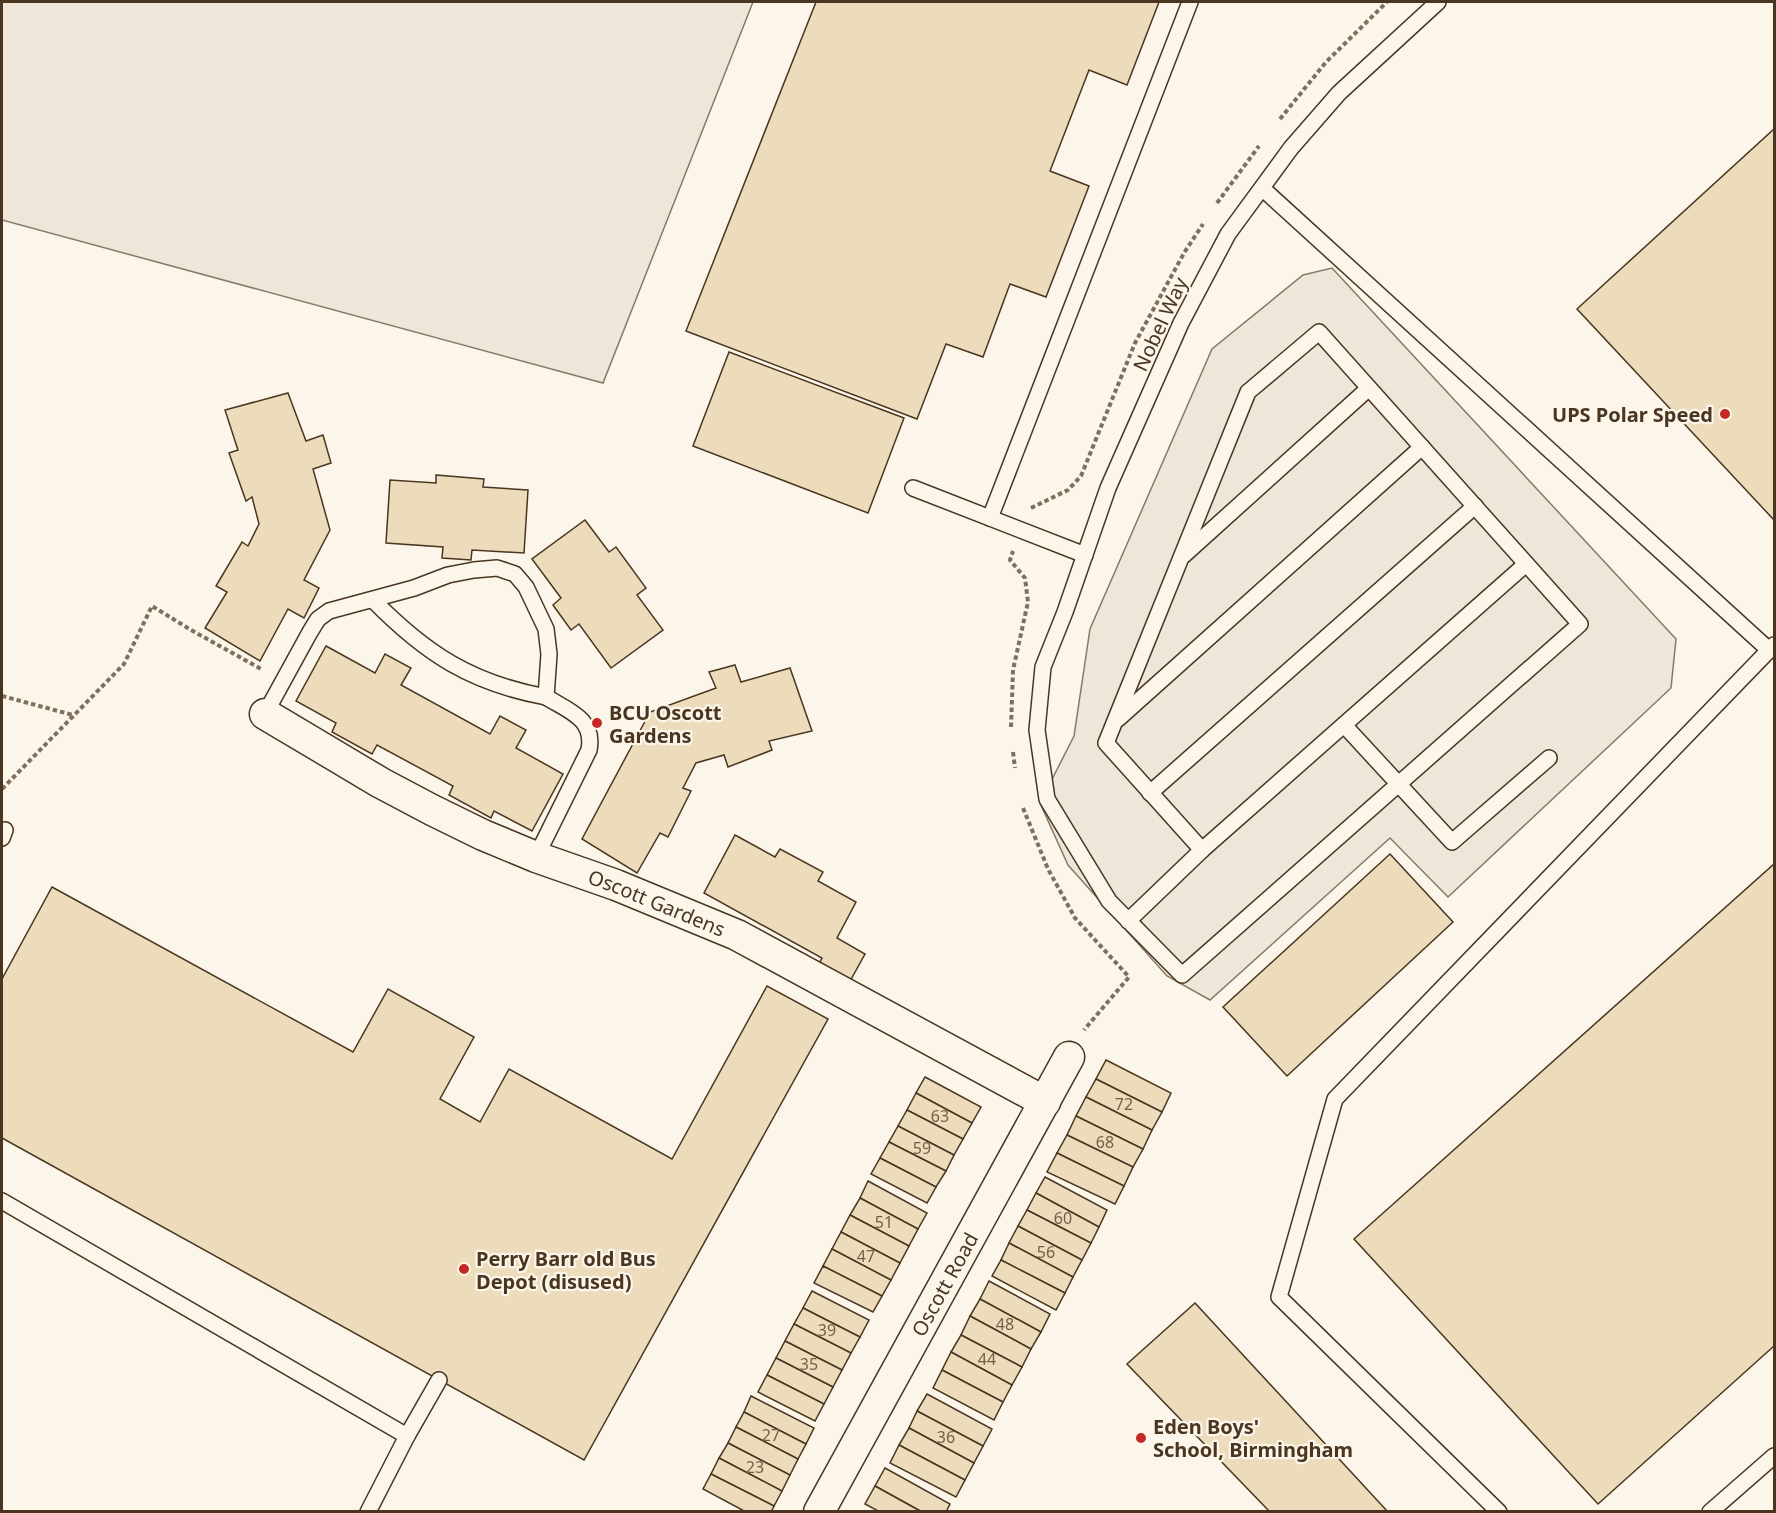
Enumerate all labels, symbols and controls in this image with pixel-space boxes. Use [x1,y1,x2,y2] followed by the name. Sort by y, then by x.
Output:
[1126,272,1194,375] street label: Nobel Way
[1552,401,1713,428] place label: UPS Polar Speed
[1718,407,1732,421] marker: UPS Polar Speed
[609,699,722,749] place label: BCU Oscott Gardens
[590,716,604,730] marker: BCU Oscott Gardens
[585,863,730,942] street label: Oscott Gardens
[1115,1093,1133,1115] house number: 72
[931,1105,949,1127] house number: 63
[1096,1131,1114,1153] house number: 68
[913,1137,931,1159] house number: 59
[1054,1207,1072,1229] house number: 60
[875,1211,893,1233] house number: 51
[905,1227,984,1341] street label: Oscott Road
[1037,1241,1055,1263] house number: 56
[476,1245,656,1295] place label: Perry Barr old Bus Depot (disused)
[857,1245,875,1267] house number: 47
[457,1262,471,1276] marker: Perry Barr old Bus Depot (disused)
[996,1313,1014,1335] house number: 48
[818,1319,836,1341] house number: 39
[978,1348,996,1370] house number: 44
[800,1353,818,1375] house number: 35
[1153,1413,1353,1463] place label: Eden Boys' School, Birmingham
[762,1424,780,1446] house number: 27
[937,1426,955,1448] house number: 36
[1134,1431,1148,1445] marker: Eden Boys' School, Birmingham
[746,1456,764,1478] house number: 23

